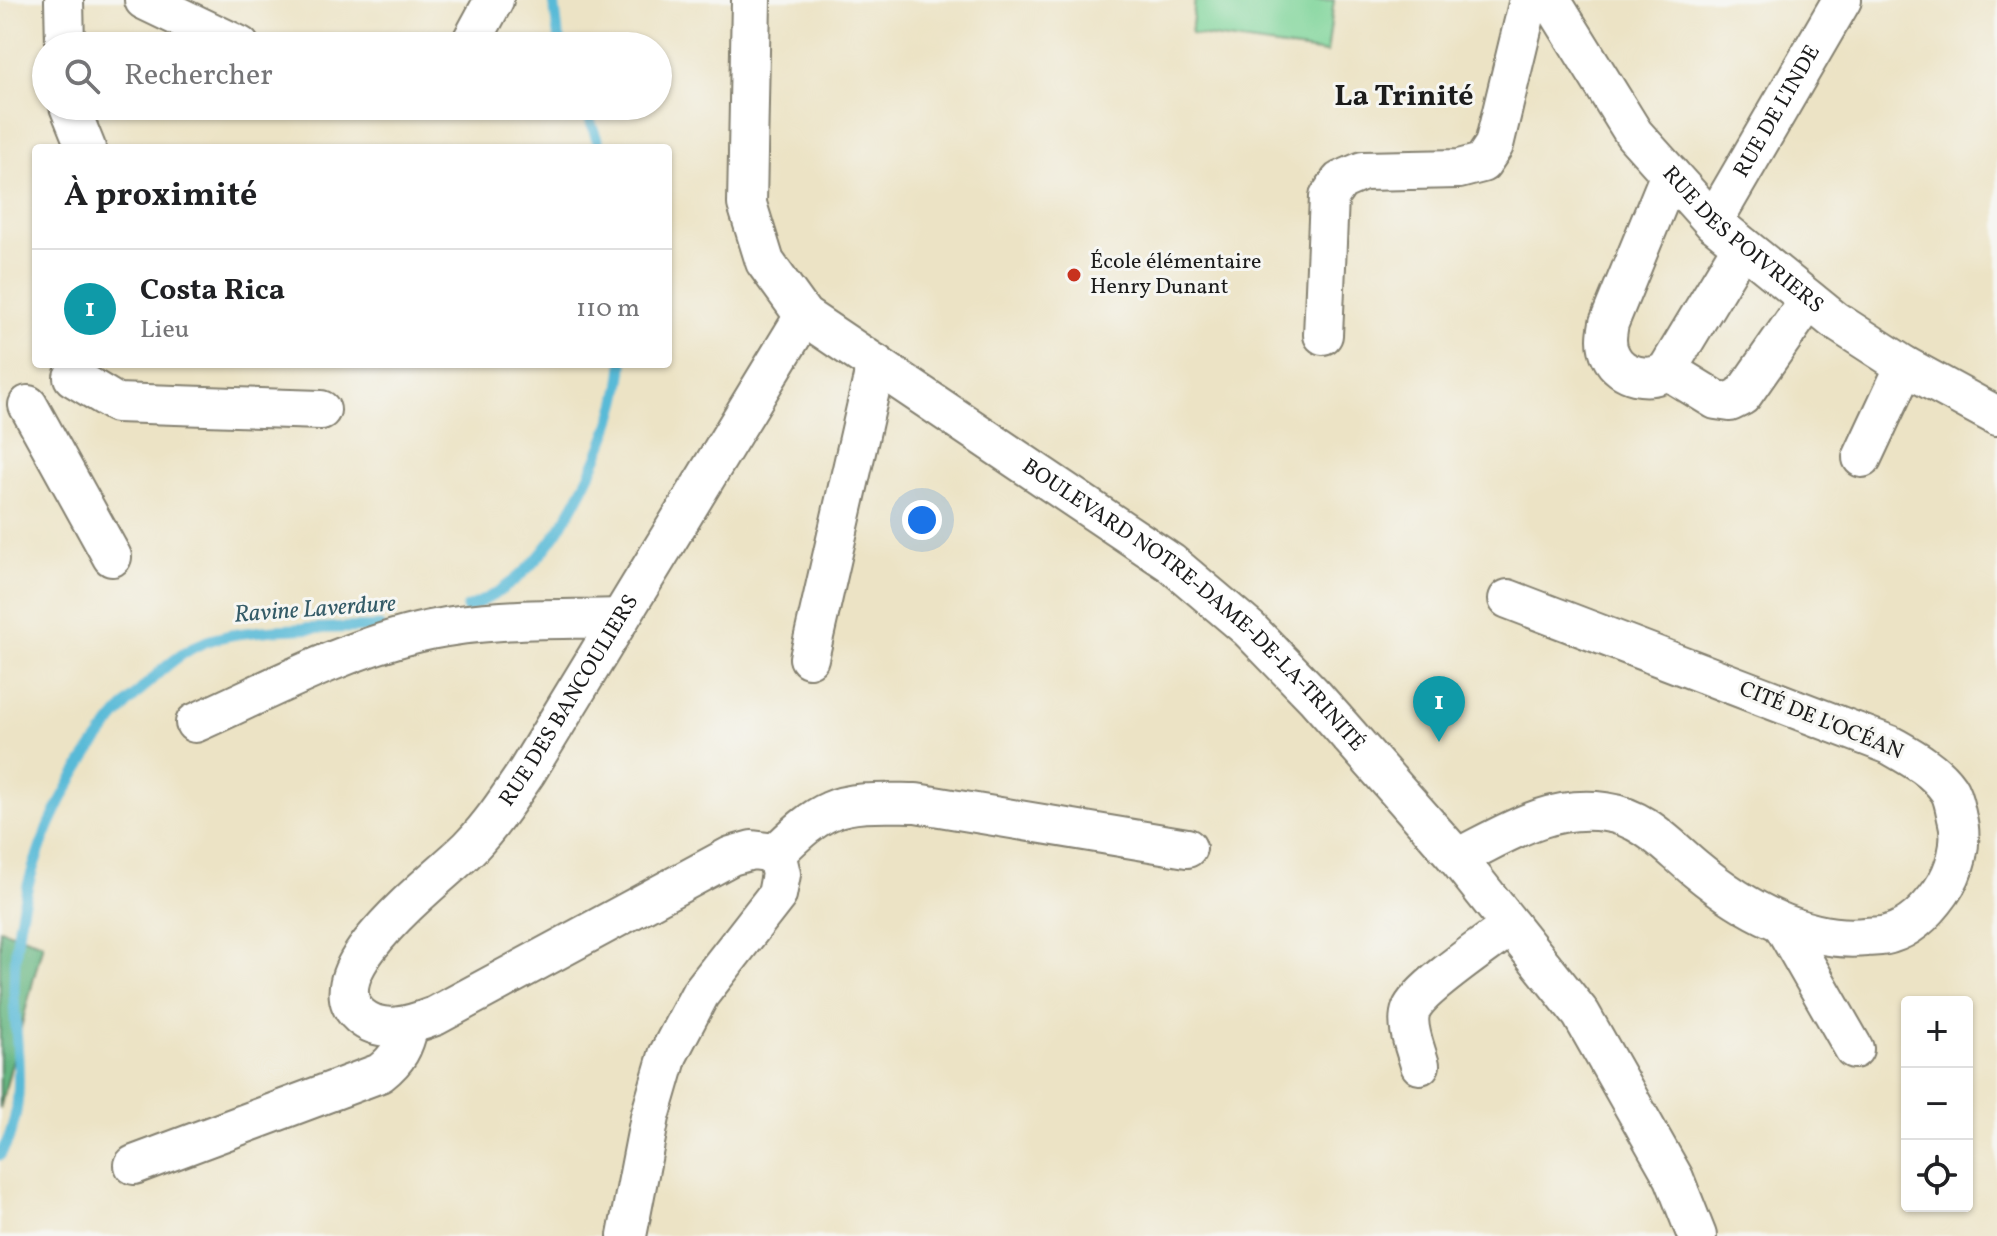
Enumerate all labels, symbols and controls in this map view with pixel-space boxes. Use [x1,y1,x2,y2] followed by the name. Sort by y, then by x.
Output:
[32,32,672,120] search box
[1726,39,1828,184] street label: RUE DE L'INDE
[60,54,104,98] icon: search
[124,55,273,97] text: Rechercher
[1334,76,1474,118] district label: La Trinité
[1655,159,1830,321] street label: RUE DES POIVRIERS
[64,173,257,220] text: À proximité
[1090,247,1261,303] place label: École élémentaire Henry Dunant
[1065,266,1083,284] marker: École élémentaire Henry Dunant
[140,270,285,312] text: Costa Rica
[85,291,95,327] text: 1
[576,291,640,327] text: 110 m
[140,312,189,348] text: Lieu
[1016,451,1372,758] street label: BOULEVARD NOTRE-DAME-DE-LA-TRINITÉ
[902,500,942,540] your location
[233,587,397,633] water label: Ravine Laverdure
[492,589,646,813] street label: RUE DES BANCOULIERS
[1734,674,1908,768] street label: CITÉ DE L'OCÉAN
[1413,676,1465,742] pin: 1
[1901,996,1973,1212] map controls
[1901,996,1973,1068] button: +
[1901,1068,1973,1140] button: −
[1901,1140,1973,1212] button: locate

